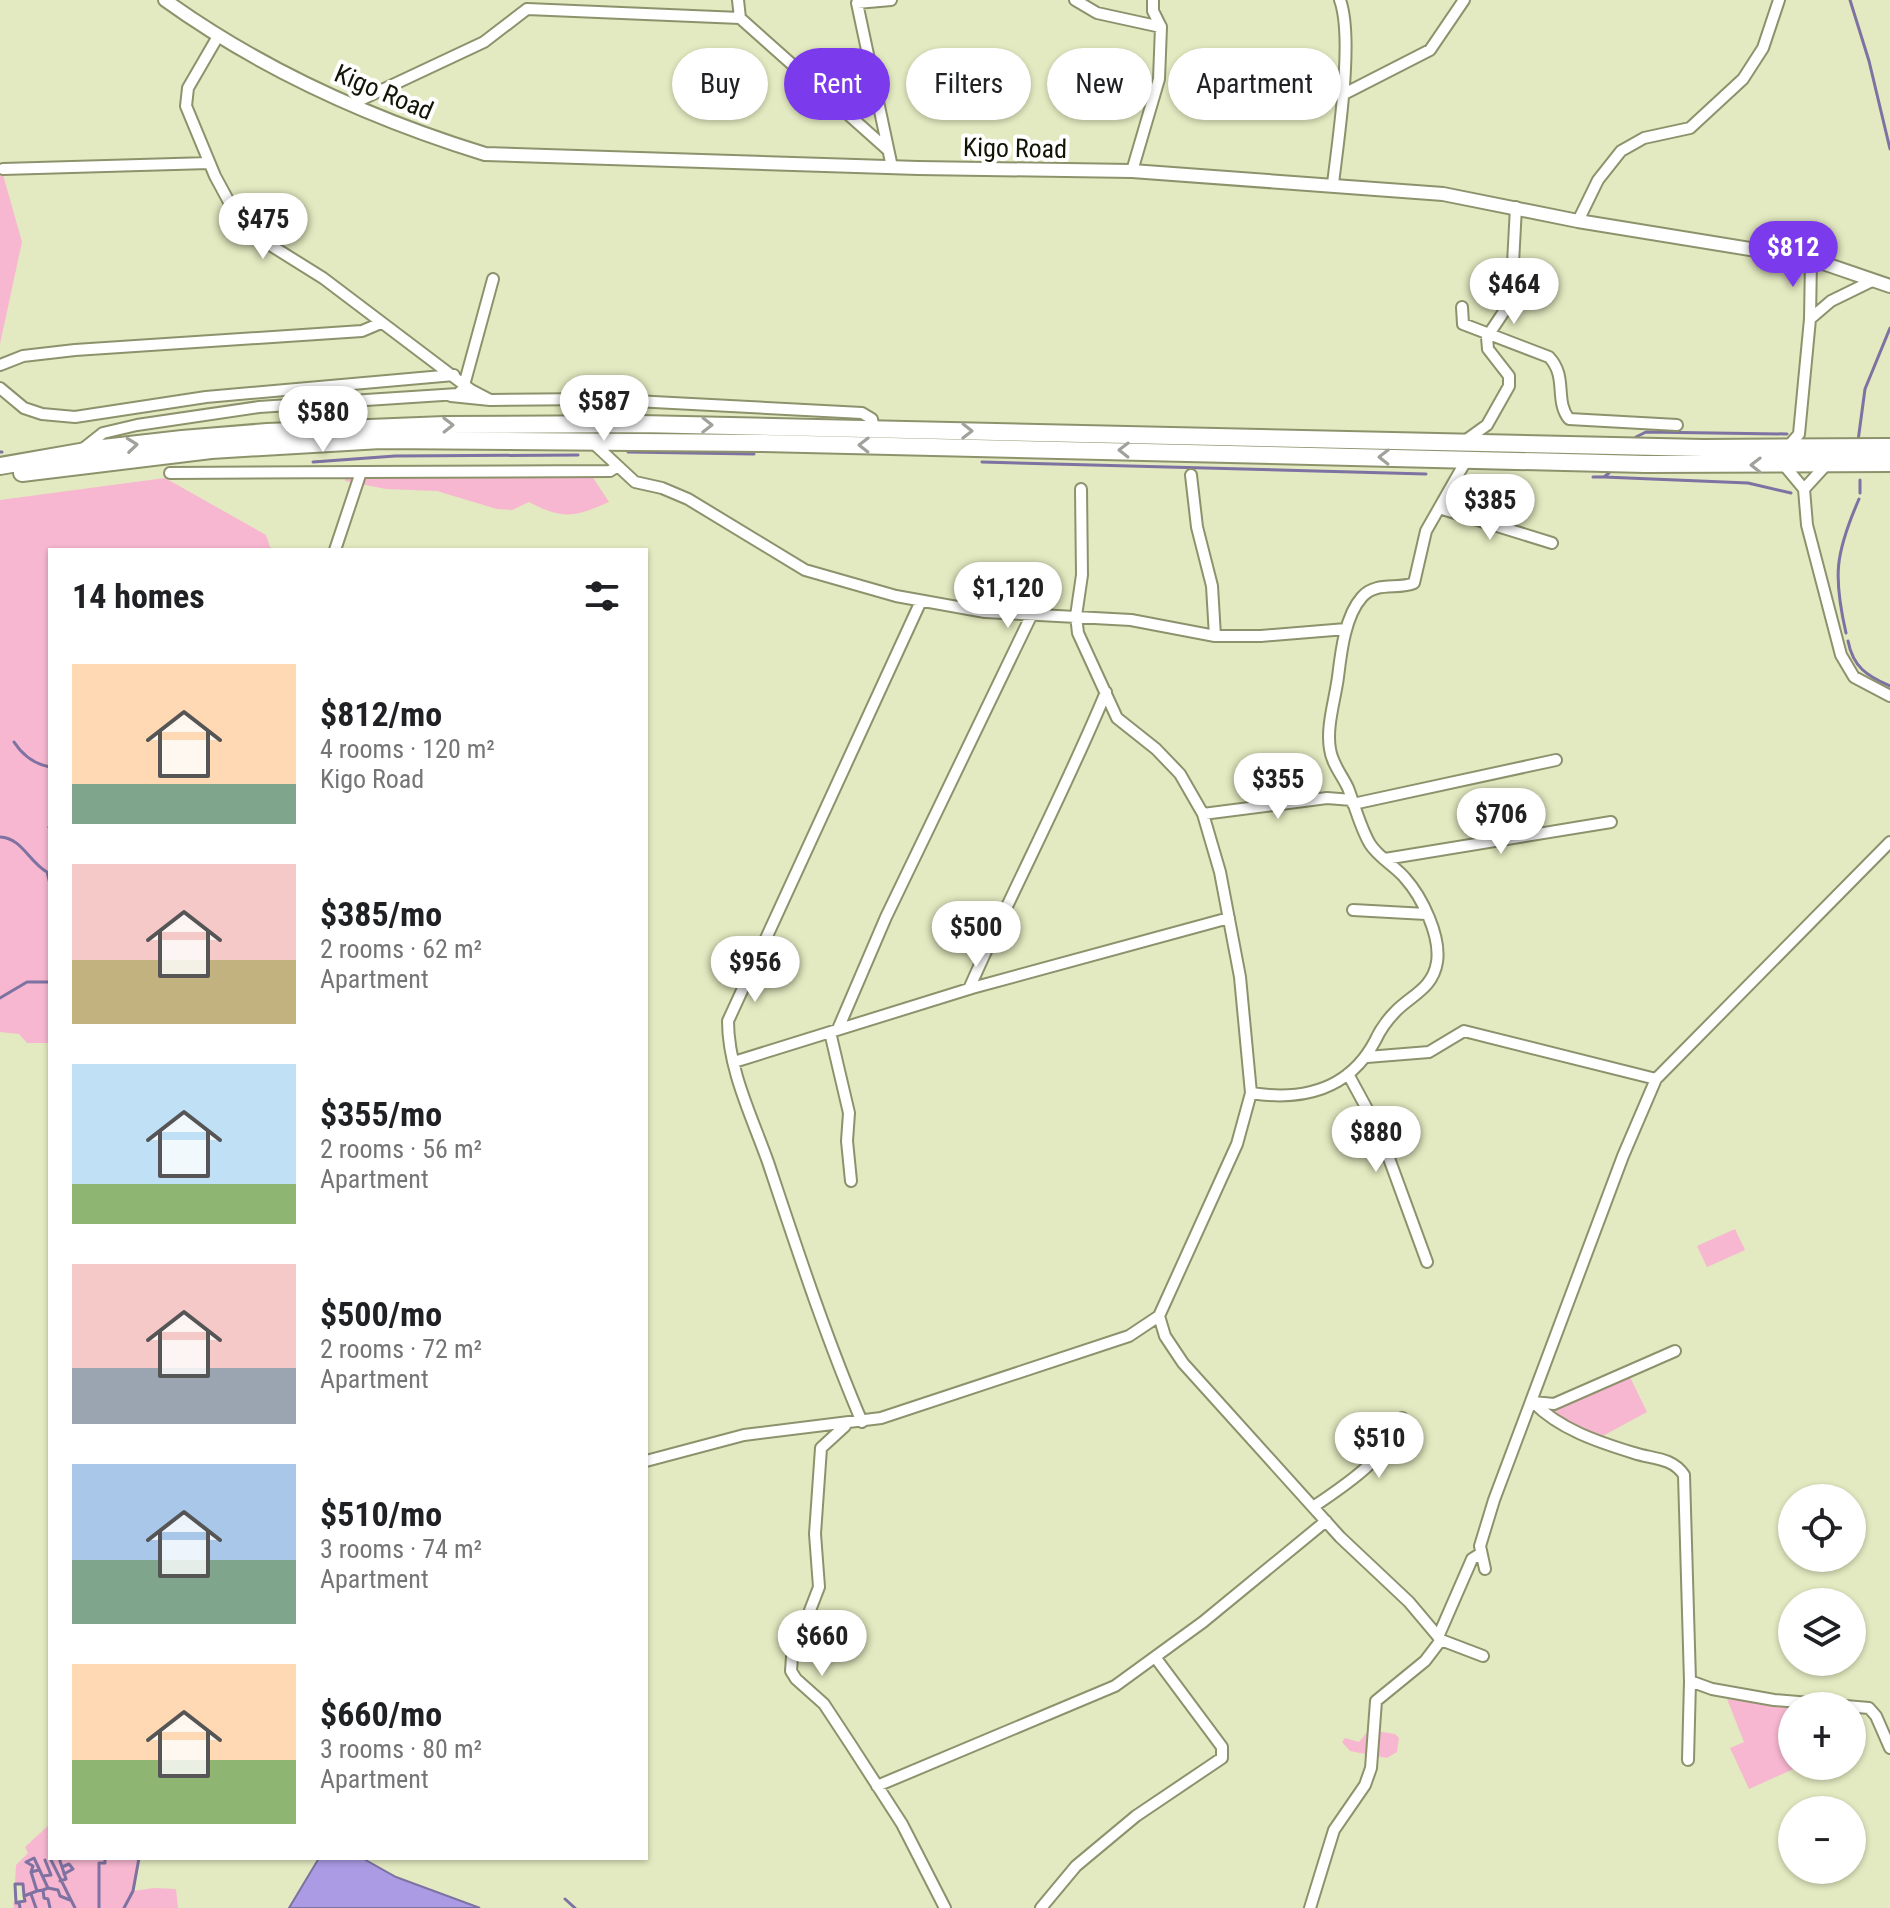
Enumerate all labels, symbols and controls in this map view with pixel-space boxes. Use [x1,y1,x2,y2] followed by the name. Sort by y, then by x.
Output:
[672,48,768,120] chip: Buy
[784,48,890,120] chip: Rent
[906,48,1031,120] chip: Filters
[1047,48,1152,120] chip: New
[1168,48,1341,120] chip: Apartment
[330,58,438,126] street label: Kigo Road
[963,132,1067,164] street label: Kigo Road
[216,193,310,261] pin: $475
[237,204,289,234] text: $475
[1746,221,1840,289] pin: $812
[1767,232,1819,262] text: $812
[1467,258,1561,326] pin: $464
[1488,269,1540,299] text: $464
[557,375,651,443] pin: $587
[276,386,370,454] pin: $580
[578,386,630,416] text: $587
[297,397,349,427] text: $580
[701,416,714,434] one-way arrow
[442,417,455,434] one-way arrow
[961,423,974,440] one-way arrow
[126,436,139,453] one-way arrow
[857,436,870,454] one-way arrow
[1117,442,1130,459] one-way arrow
[1377,448,1390,466] one-way arrow
[1749,456,1762,474] one-way arrow
[1443,474,1537,542] pin: $385
[1464,485,1516,515] text: $385
[943,562,1073,630] pin: $1,120
[972,573,1044,603] text: $1,120
[580,574,624,618] icon: filters
[72,576,205,616] text: 14 homes
[320,694,442,734] text: $812/mo
[136,696,232,792] icon: home
[320,734,495,764] text: 4 rooms · 120 m²
[1231,753,1325,821] pin: $355
[320,764,424,794] text: Kigo Road
[1252,764,1304,794] text: $355
[1454,788,1548,856] pin: $706
[1475,799,1527,829] text: $706
[320,894,442,934] text: $385/mo
[136,896,232,992] icon: home
[929,901,1023,969] pin: $500
[950,912,1002,942] text: $500
[320,934,482,964] text: 2 rooms · 62 m²
[708,936,802,1004] pin: $956
[729,947,781,977] text: $956
[320,964,429,994] text: Apartment
[320,1094,442,1134] text: $355/mo
[136,1096,232,1192] icon: home
[1329,1106,1423,1174] pin: $880
[1350,1117,1402,1147] text: $880
[320,1134,482,1164] text: 2 rooms · 56 m²
[320,1164,429,1194] text: Apartment
[320,1294,442,1334] text: $500/mo
[136,1296,232,1392] icon: home
[320,1334,482,1364] text: 2 rooms · 72 m²
[320,1364,429,1394] text: Apartment
[1332,1412,1426,1480] pin: $510
[1353,1423,1405,1453] text: $510
[1778,1484,1866,1884] map controls
[1778,1484,1866,1572] button: locate
[320,1494,442,1534] text: $510/mo
[136,1496,232,1592] icon: home
[320,1534,482,1564] text: 3 rooms · 74 m²
[320,1564,429,1594] text: Apartment
[1778,1588,1866,1676] button: layers
[775,1610,869,1678] pin: $660
[796,1621,848,1651] text: $660
[1778,1692,1866,1780] button: +
[320,1694,442,1734] text: $660/mo
[136,1696,232,1792] icon: home
[320,1734,482,1764] text: 3 rooms · 80 m²
[320,1764,429,1794] text: Apartment
[1778,1796,1866,1884] button: −

